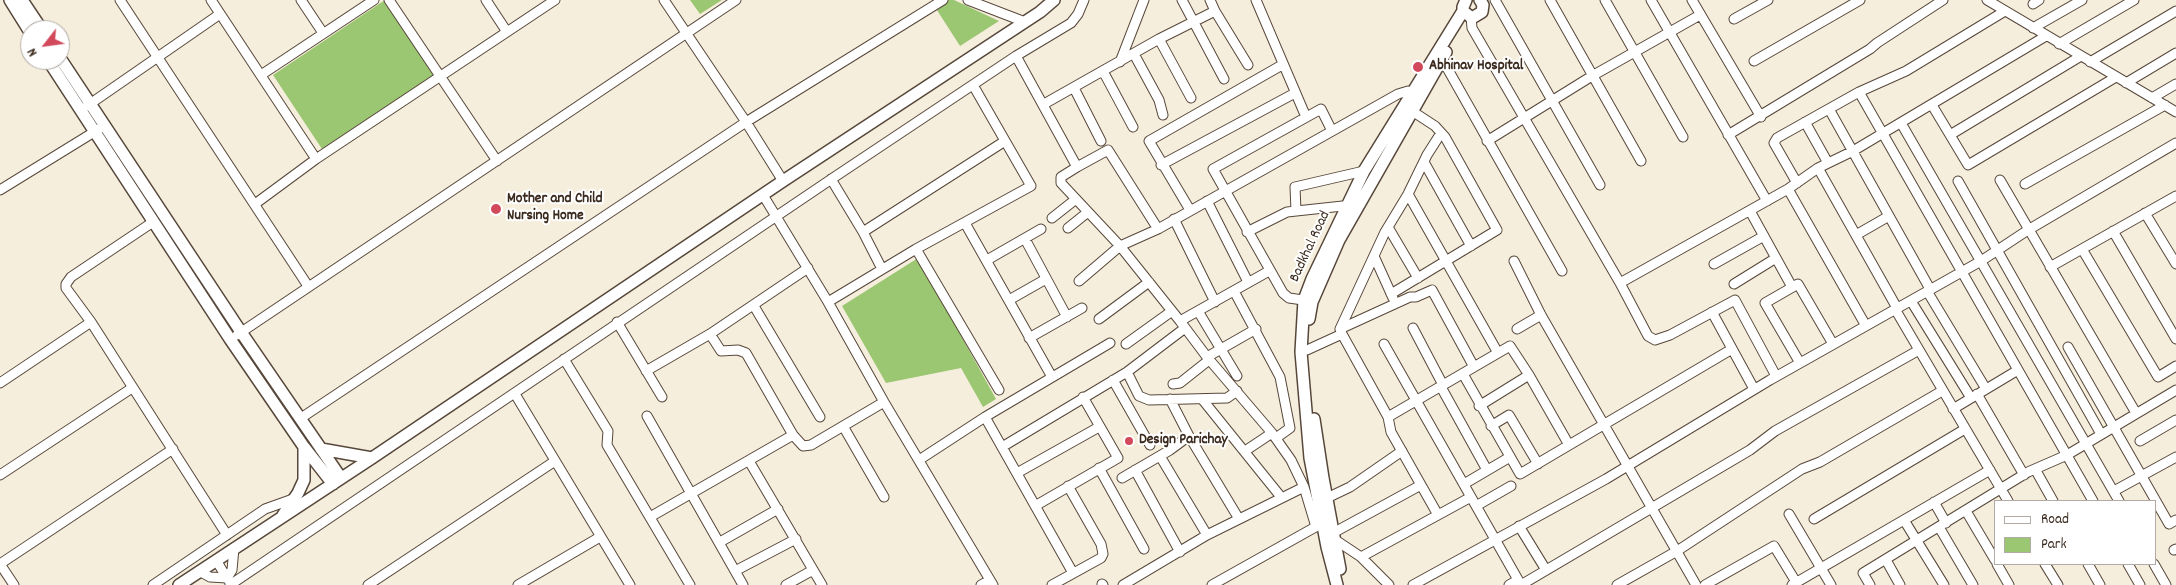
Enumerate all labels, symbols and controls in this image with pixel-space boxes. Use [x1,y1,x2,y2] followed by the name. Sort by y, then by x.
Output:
[20,20,70,70] north arrow
[22,44,43,60] text: N
[1429,58,1523,76] place label: Abhinav Hospital
[1411,60,1425,74] marker: Abhinav Hospital
[507,191,603,226] place label: Mother and Child Nursing Home
[489,202,503,216] marker: Mother and Child Nursing Home
[1287,209,1335,285] street label: Badkhal Road
[1139,432,1227,450] place label: Design Parichay
[1123,435,1135,447] marker: Design Parichay
[1994,500,2156,565] legend
[2041,509,2069,531] text: Road
[2041,534,2067,556] text: Park

